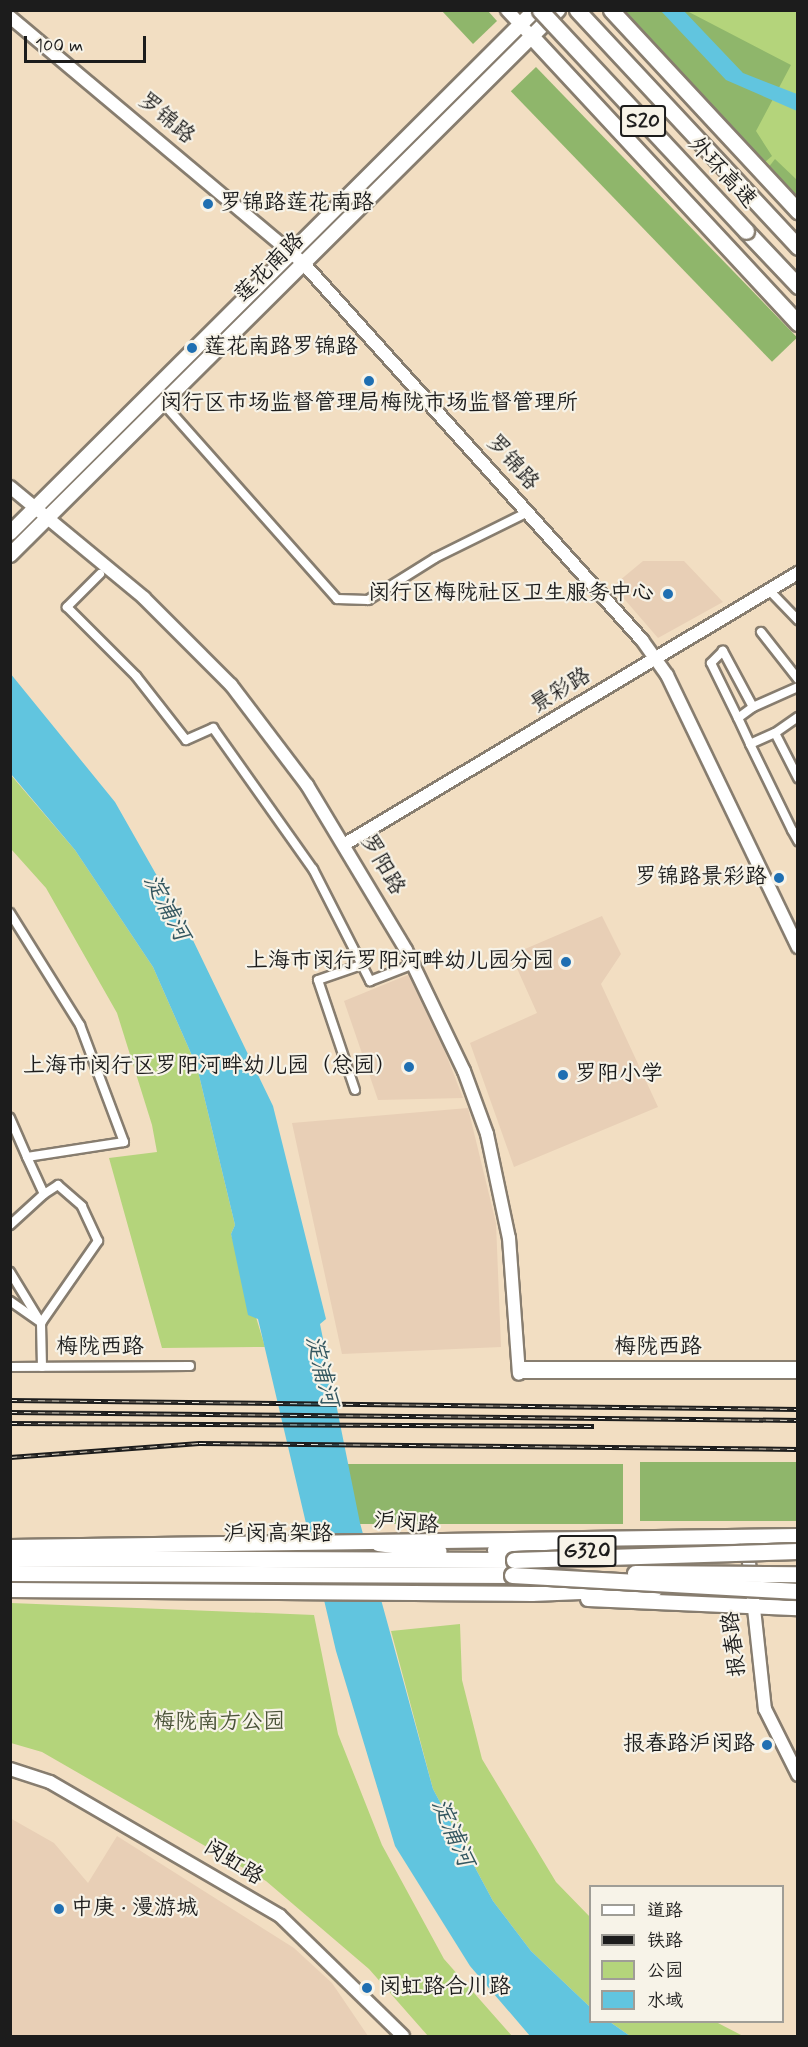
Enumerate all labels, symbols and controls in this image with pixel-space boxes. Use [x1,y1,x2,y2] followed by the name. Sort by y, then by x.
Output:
[27,24,148,62] scale bar
[35,34,83,58] text: 100 m
[132,88,200,150] street label: 罗锦路
[619,103,667,139] road number: S20
[682,132,762,214] street label: 外环高速
[220,191,374,217] place label: 罗锦路莲花南路
[201,197,215,211] marker: 罗锦路莲花南路
[230,228,310,308] street label: 莲花南路
[204,335,358,361] place label: 莲花南路罗锦路
[185,341,199,355] marker: 莲花南路罗锦路
[362,374,376,388] marker: 闵行区市场监督管理局梅陇市场监督管理所
[160,391,578,417] place label: 闵行区市场监督管理局梅陇市场监督管理所
[480,430,544,496] street label: 罗锦路
[368,581,654,607] place label: 闵行区梅陇社区卫生服务中心
[659,585,677,603] marker: 闵行区梅陇社区卫生服务中心
[526,663,596,719] street label: 景彩路
[354,830,410,900] street label: 罗阳路
[635,865,767,891] place label: 罗锦路景彩路
[136,869,196,947] water label: 淀浦河
[772,871,786,885] marker: 罗锦路景彩路
[246,949,554,975] place label: 上海市闵行罗阳河畔幼儿园分园
[559,955,573,969] marker: 上海市闵行罗阳河畔幼儿园分园
[23,1054,397,1080] place label: 上海市闵行区罗阳河畔幼儿园（总园）
[402,1060,416,1074] marker: 上海市闵行区罗阳河畔幼儿园（总园）
[575,1062,663,1088] place label: 罗阳小学
[556,1068,570,1082] marker: 罗阳小学
[298,1333,344,1409] water label: 淀浦河
[56,1335,144,1361] street label: 梅陇西路
[614,1335,702,1361] street label: 梅陇西路
[372,1508,440,1540] street label: 沪闵路
[223,1522,333,1548] street label: 沪闵高架路
[557,1533,617,1569] road number: G320
[718,1610,752,1678] street label: 报春路
[153,1710,285,1736] park label: 梅陇南方公园
[623,1732,755,1758] place label: 报春路沪闵路
[760,1738,774,1752] marker: 报春路沪闵路
[424,1794,480,1872] water label: 淀浦河
[198,1834,268,1892] street label: 闵虹路
[589,1885,784,2023] legend
[71,1896,198,1922] place label: 中庚 · 漫游城
[647,1899,683,1923] text: 道路
[52,1902,66,1916] marker: 中庚 · 漫游城
[647,1929,683,1953] text: 铁路
[647,1959,683,1983] text: 公园
[379,1975,511,2001] place label: 闵虹路合川路
[360,1981,374,1995] marker: 闵虹路合川路
[647,1989,683,2013] text: 水域

